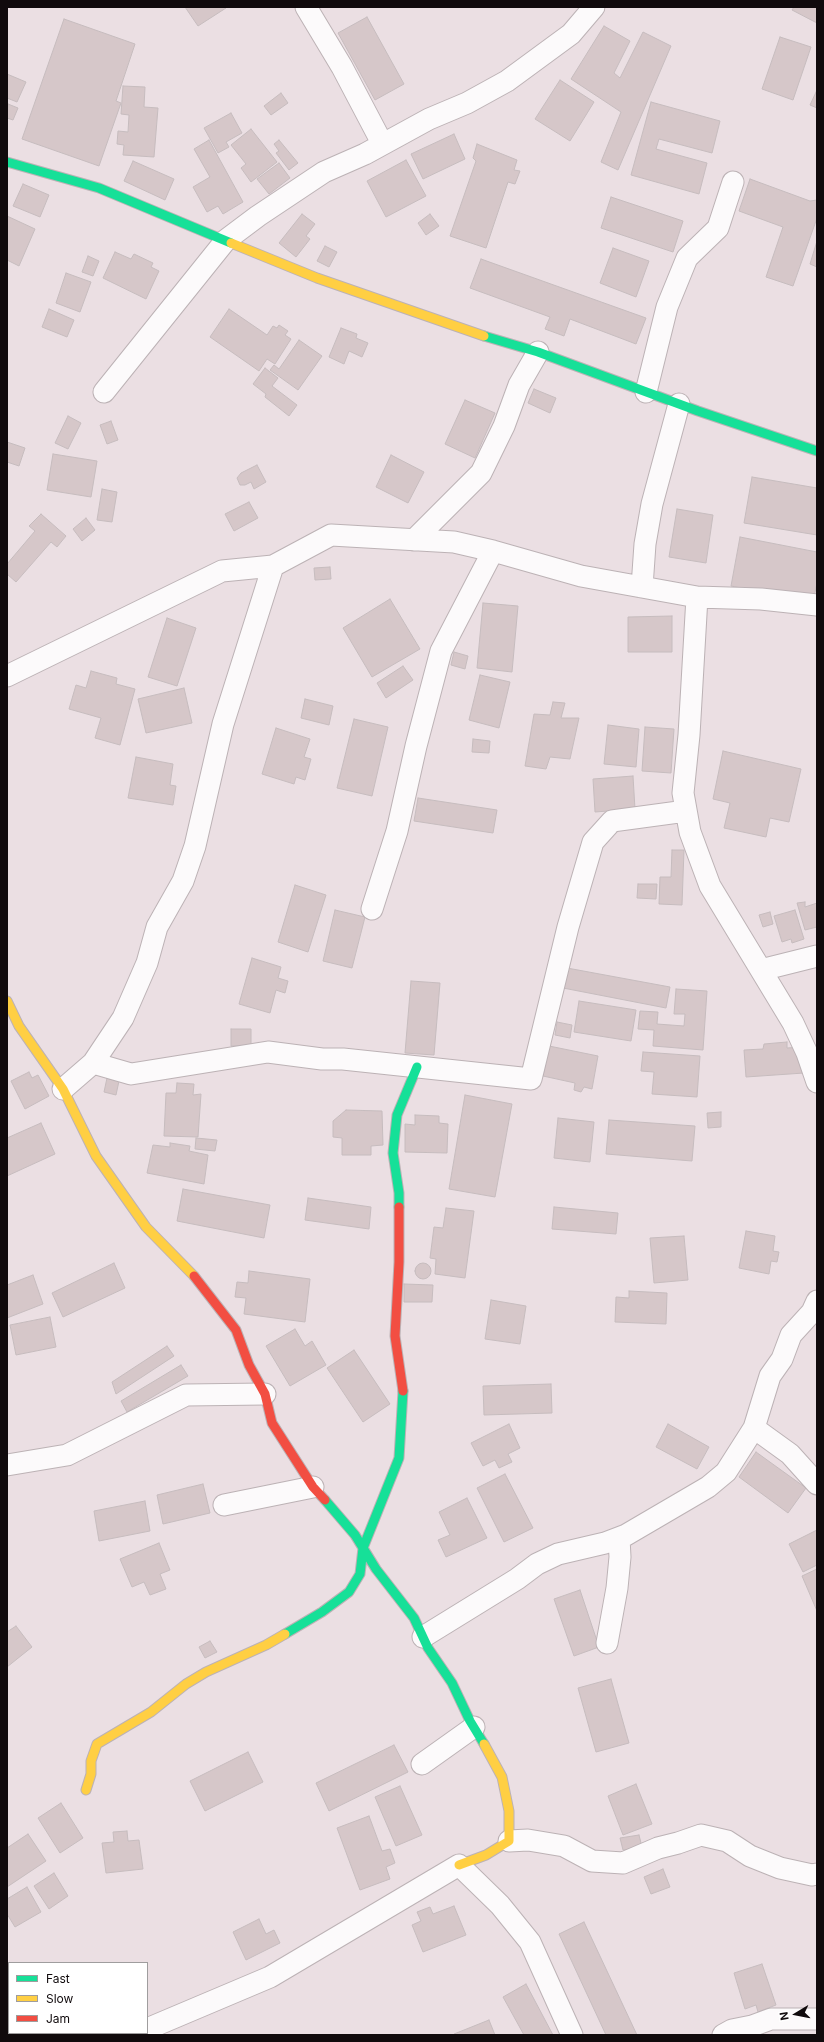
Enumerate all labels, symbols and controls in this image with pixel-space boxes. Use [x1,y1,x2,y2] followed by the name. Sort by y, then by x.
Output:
[8,1962,148,2034] legend
[46,1971,70,1986] text: Fast
[46,1991,73,2006] text: Slow
[776,1994,816,2034] north arrow
[46,2011,70,2026] text: Jam
[777,2011,792,2021] text: N

